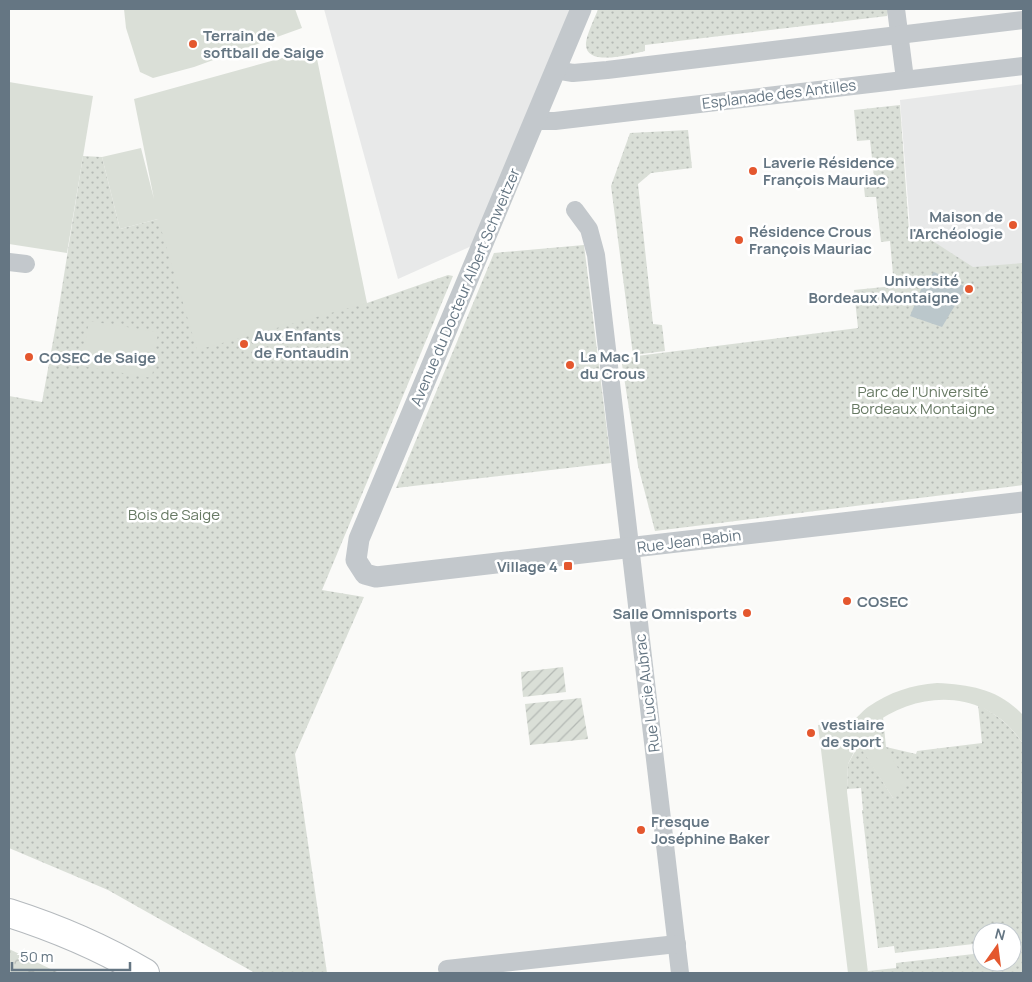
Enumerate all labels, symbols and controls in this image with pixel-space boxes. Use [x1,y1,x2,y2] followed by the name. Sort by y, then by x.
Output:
[203,25,324,63] place label: Terrain de softball de Saige
[187,38,199,50] marker: Terrain de softball de Saige
[701,74,857,114] street label: Esplanade des Antilles
[763,152,895,190] place label: Laverie Résidence François Mauriac
[405,164,525,409] street label: Avenue du Docteur Albert Schweitzer
[747,165,759,177] marker: Laverie Résidence François Mauriac
[909,206,1003,244] place label: Maison de l'Archéologie
[1007,219,1019,231] marker: Maison de l'Archéologie
[749,221,872,259] place label: Résidence Crous François Mauriac
[733,234,745,246] marker: Résidence Crous François Mauriac
[809,270,959,308] place label: Université Bordeaux Montaigne
[963,283,975,295] marker: Université Bordeaux Montaigne
[254,325,349,363] place label: Aux Enfants de Fontaudin
[238,338,250,350] marker: Aux Enfants de Fontaudin
[580,346,645,384] place label: La Mac 1 du Crous
[39,347,156,368] place label: COSEC de Saige
[23,351,35,363] marker: COSEC de Saige
[564,359,576,371] marker: La Mac 1 du Crous
[851,381,995,419] park label: Parc de l'Université Bordeaux Montaigne
[128,504,220,525] park label: Bois de Saige
[636,524,742,558] street label: Rue Jean Babin
[497,556,558,577] place label: Village 4
[562,560,574,572] marker: Village 4
[857,591,909,612] place label: COSEC
[841,595,853,607] marker: COSEC
[613,603,737,624] place label: Salle Omnisports
[741,607,753,619] marker: Salle Omnisports
[629,633,665,753] street label: Rue Lucie Aubrac
[821,714,885,752] place label: vestiaire de sport
[805,727,817,739] marker: vestiaire de sport
[651,811,770,849] place label: Fresque Joséphine Baker
[635,824,647,836] marker: Fresque Joséphine Baker
[972,922,1022,972] north arrow
[993,923,1007,944] text: N
[12,940,130,972] scale bar
[20,946,54,967] text: 50 m

